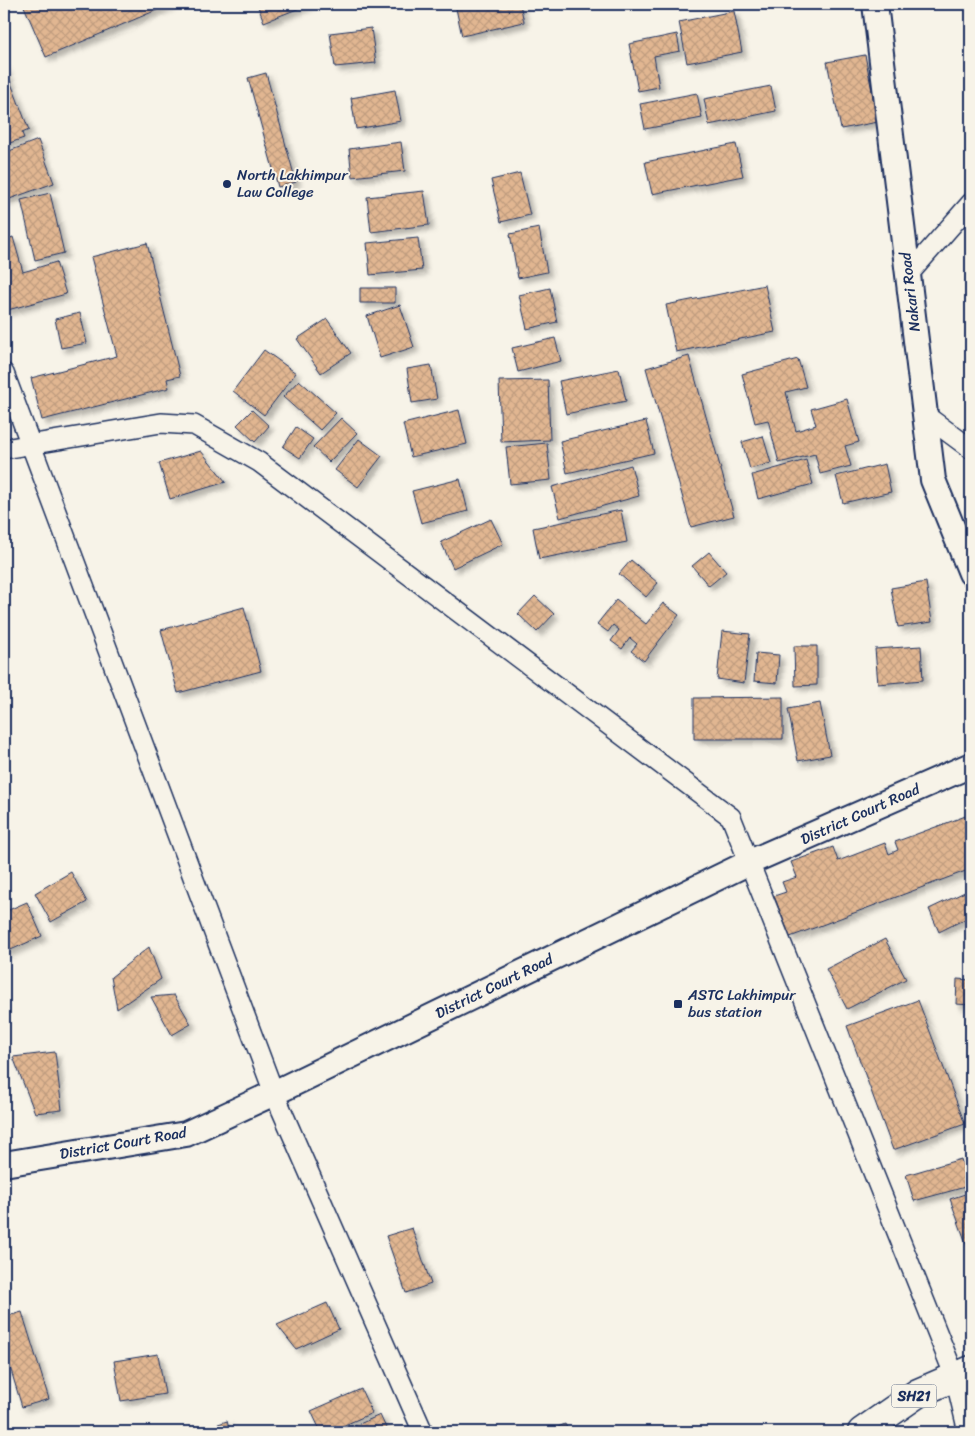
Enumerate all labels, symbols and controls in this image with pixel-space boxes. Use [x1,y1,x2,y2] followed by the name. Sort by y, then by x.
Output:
[237,162,348,205] place label: North Lakhimpur Law College
[221,178,233,190] marker: North Lakhimpur Law College
[892,250,928,333] street label: Nakari Road
[796,776,925,852] street label: District Court Road
[431,946,558,1026] street label: District Court Road
[687,982,796,1025] place label: ASTC Lakhimpur bus station
[672,998,684,1010] marker: ASTC Lakhimpur bus station
[58,1119,190,1167] street label: District Court Road
[892,1384,936,1408] road number: SH21

